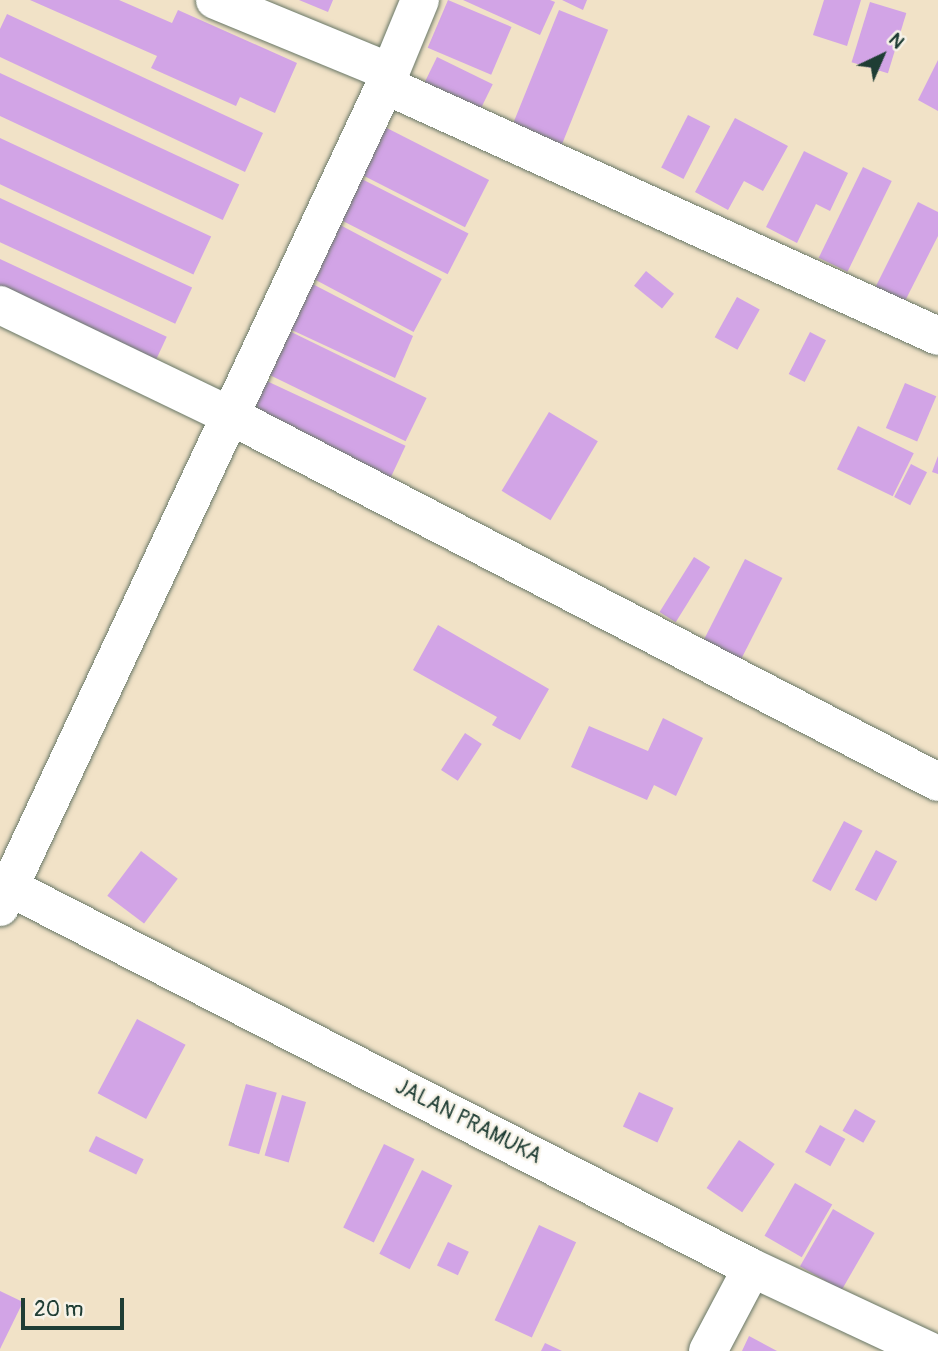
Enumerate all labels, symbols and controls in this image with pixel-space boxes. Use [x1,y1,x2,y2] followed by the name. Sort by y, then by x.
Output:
[847,21,917,91] north arrow
[884,28,910,54] text: N
[391,1074,545,1170] street label: JALAN PRAMUKA
[24,1284,128,1328] scale bar
[34,1296,83,1323] text: 20 m

